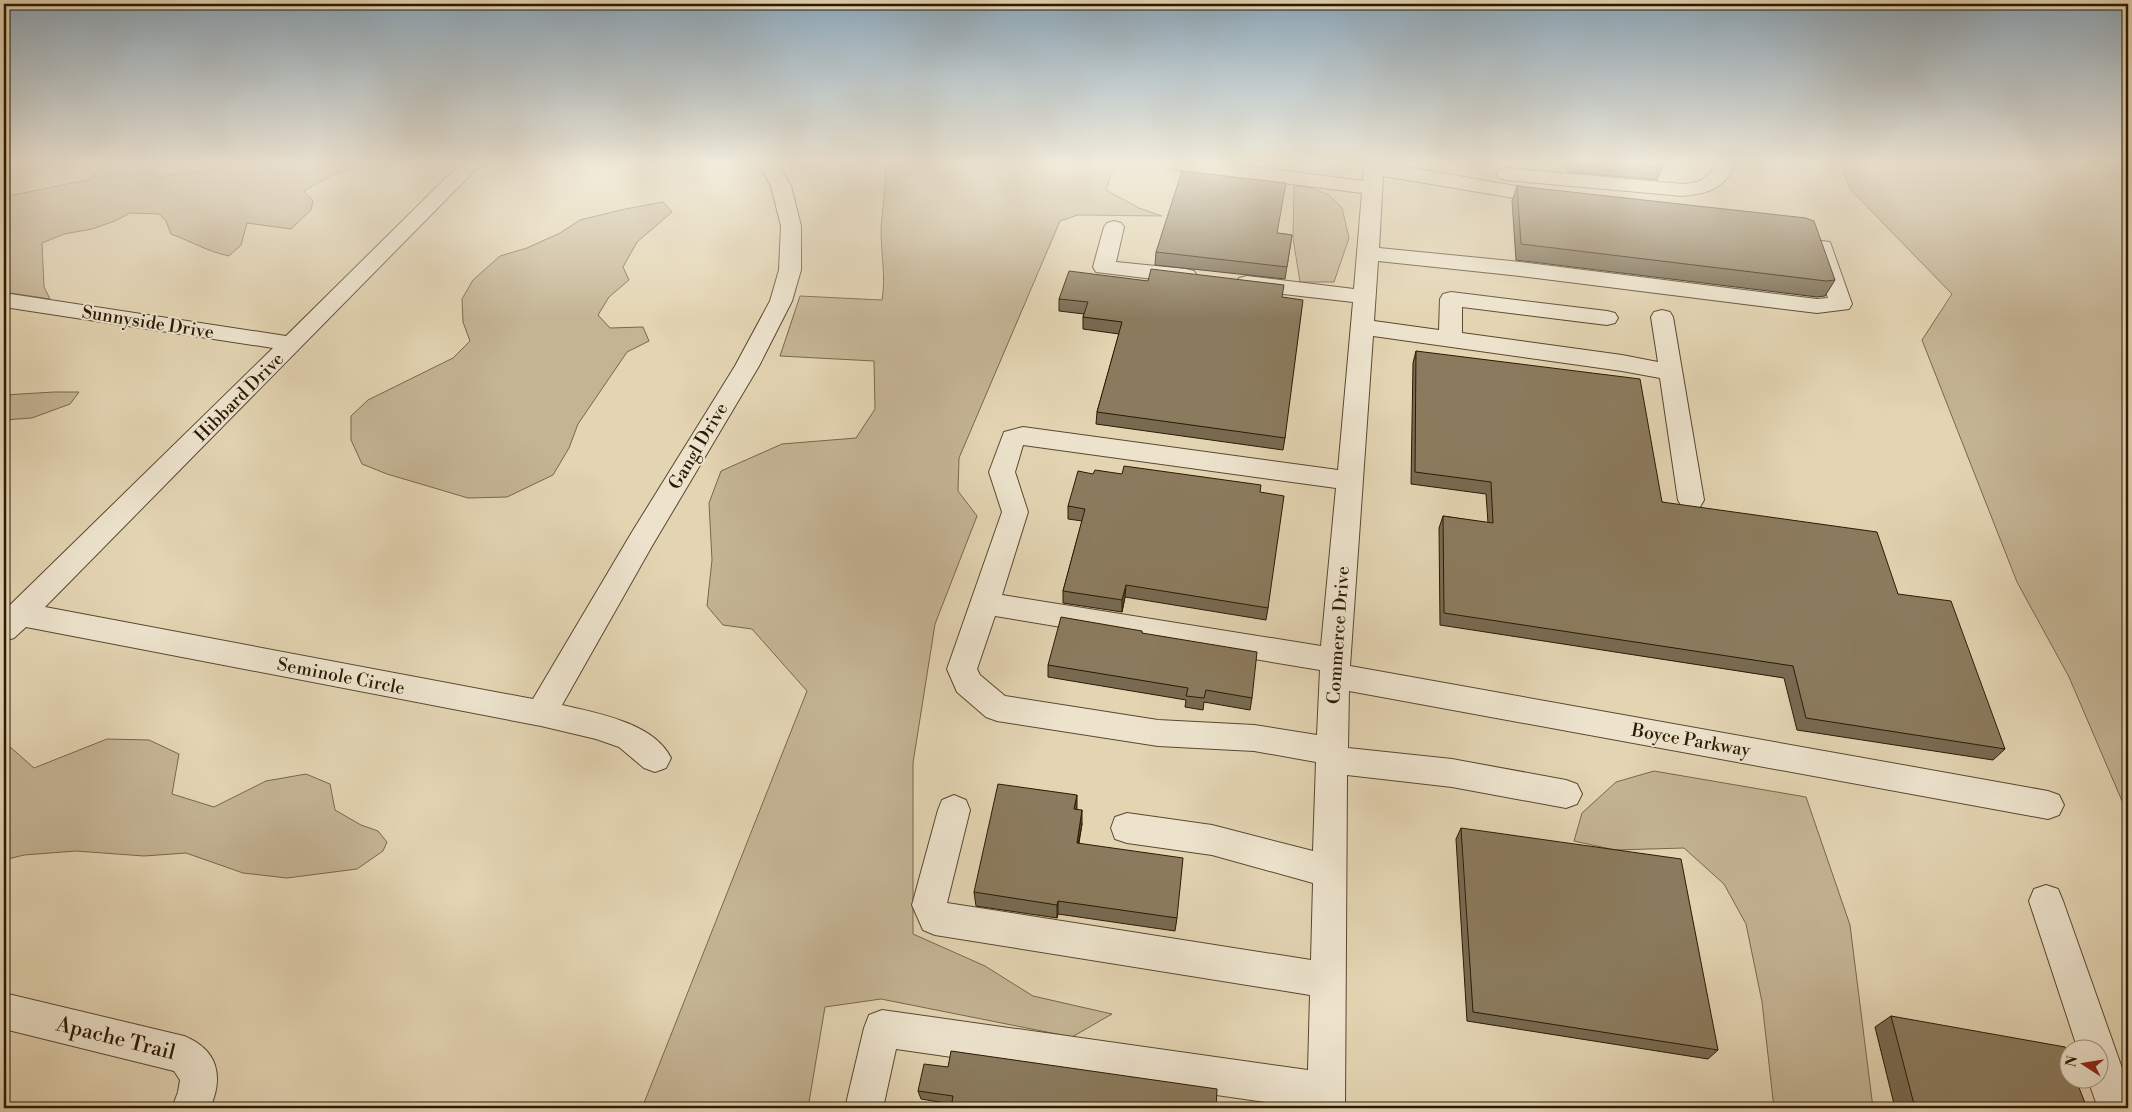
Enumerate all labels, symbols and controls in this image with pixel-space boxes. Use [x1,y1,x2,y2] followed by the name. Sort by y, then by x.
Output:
[80,301,216,344] street label: Sunnyside Drive
[190,348,289,447] street label: Hibbard Drive
[664,399,733,494] street label: Gangl Drive
[1322,565,1355,705] street label: Commerce Drive
[275,653,407,700] street label: Seminole Circle
[1629,719,1752,762] street label: Boyce Parkway
[53,1011,178,1066] street label: Apache Trail
[2060,1040,2110,1090] north arrow
[2062,1054,2082,1069] text: N

